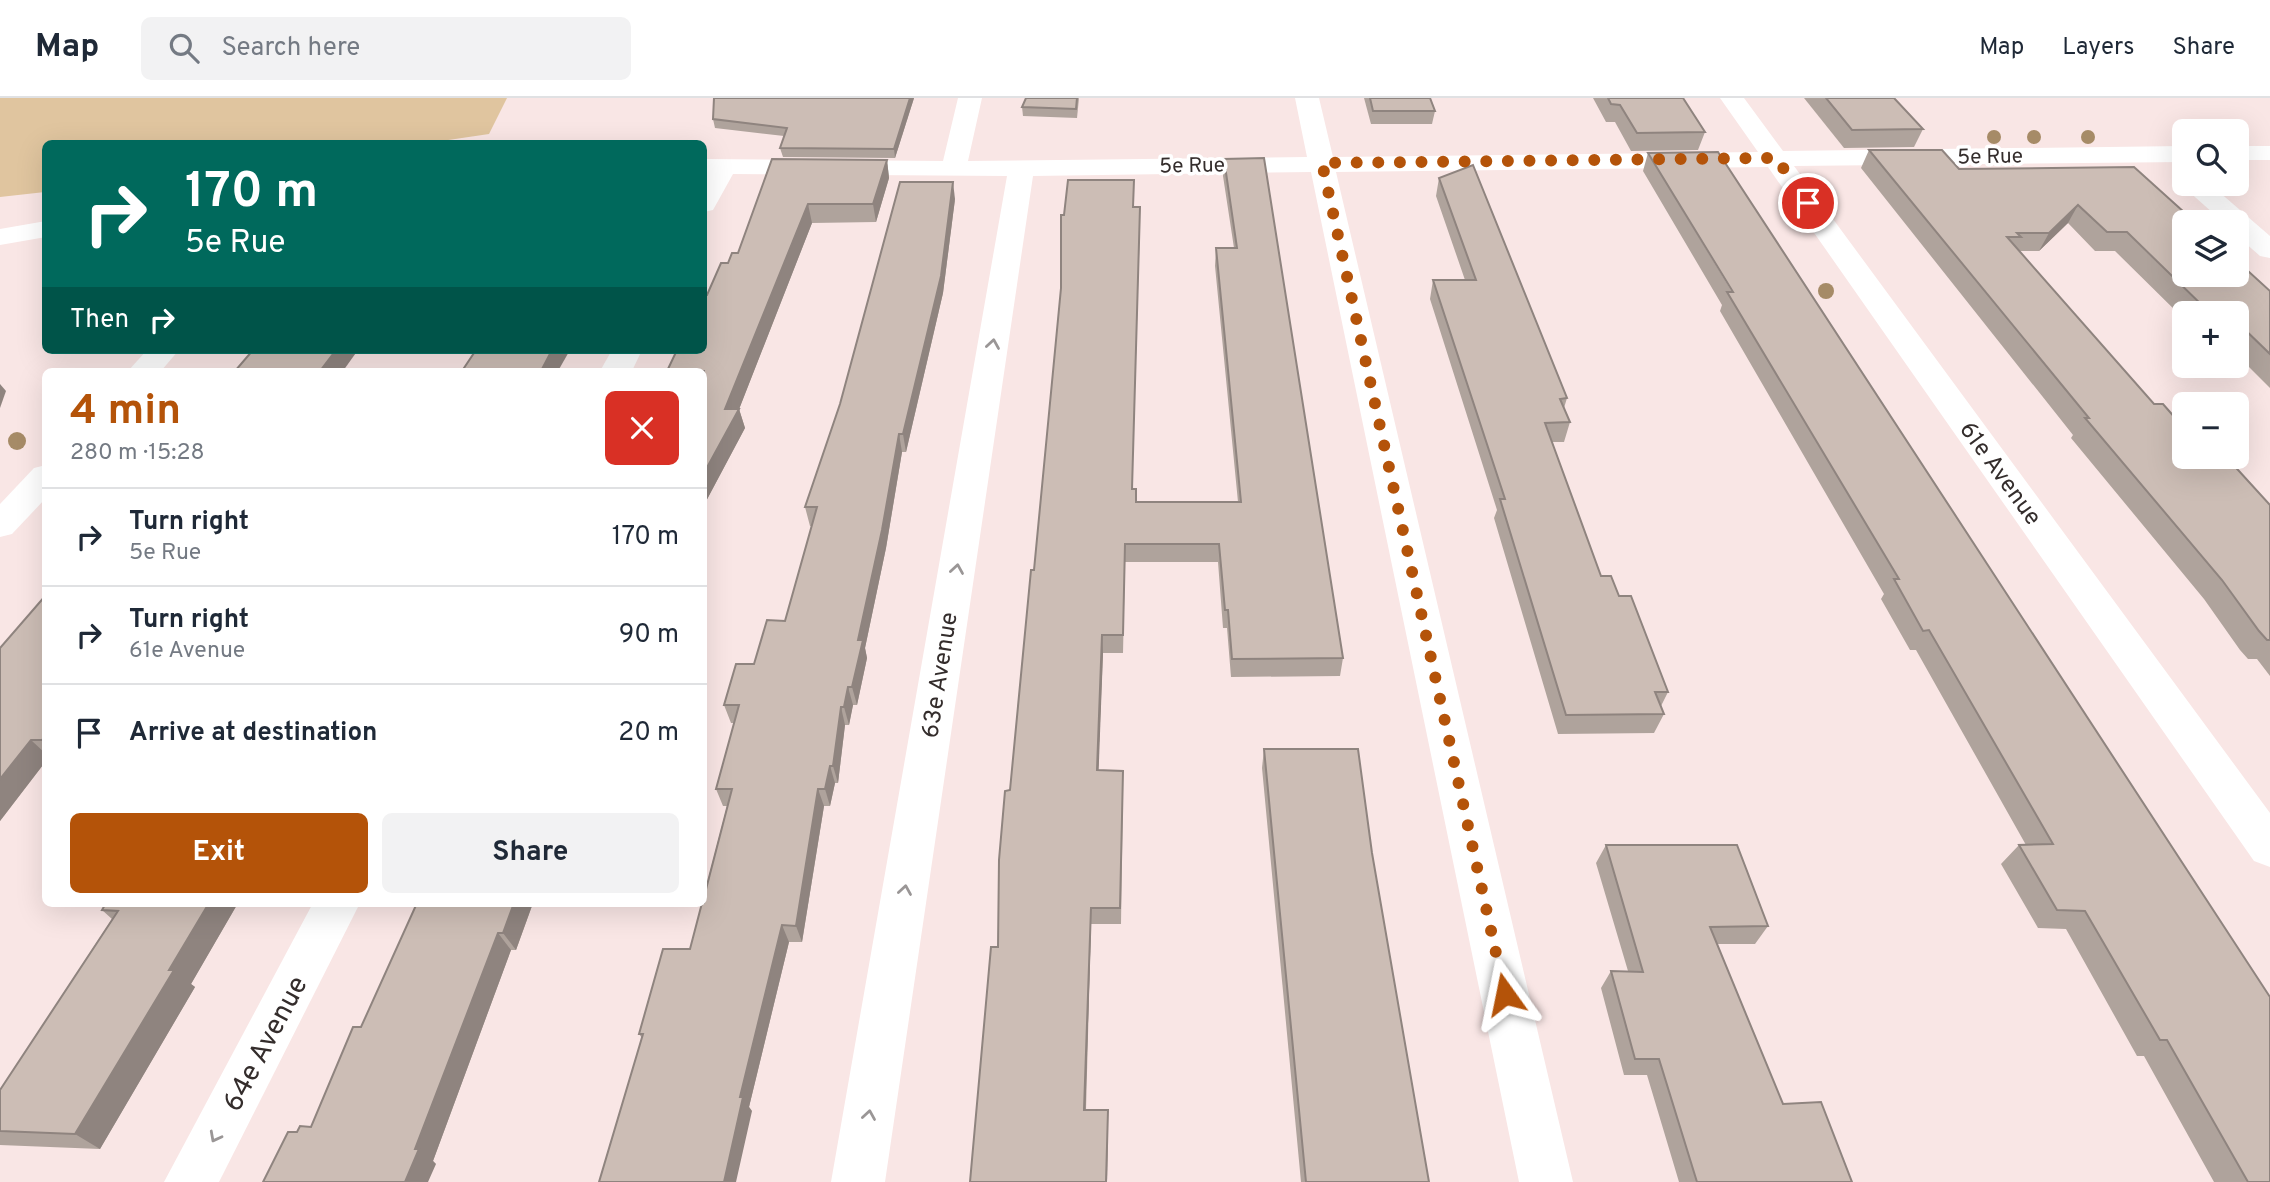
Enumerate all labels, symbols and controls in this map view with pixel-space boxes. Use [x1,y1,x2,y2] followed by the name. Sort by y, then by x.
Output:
[141,17,631,80] search box
[35,27,99,69] text: Map
[165,29,203,67] icon: search
[221,32,360,65] text: Search here
[1979,33,2024,63] text: Map
[2062,33,2134,63] text: Layers
[2172,33,2235,63] text: Share
[2172,119,2249,469] map controls
[2172,119,2249,196] button: search
[1957,143,2023,172] street label: 5e Rue
[1159,152,1225,181] street label: 5e Rue
[185,163,318,225] text: 170 m
[70,168,161,259] icon: right
[1778,173,1838,233] pin
[1789,184,1827,222] icon: arrive
[2172,210,2249,287] button: layers
[185,224,285,264] text: 5e Rue
[143,301,181,339] icon: right
[2172,301,2249,378] button: +
[70,304,129,337] text: Then
[985,338,1000,350] one-way arrow
[70,386,181,439] text: 4 min
[605,391,679,465] button: close
[2172,392,2249,469] button: −
[1952,416,2047,532] street label: 61e Avenue
[70,439,205,468] text: 280 m · 15:28
[129,506,249,539] text: Turn right
[70,518,108,556] icon: right
[612,521,679,554] text: 170 m
[129,539,201,568] text: 5e Rue
[949,563,964,575] one-way arrow
[129,604,249,637] text: Turn right
[916,610,966,740] street label: 63e Avenue
[70,616,108,654] icon: right
[619,619,679,652] text: 90 m
[129,637,245,666] text: 61e Avenue
[70,714,108,752] icon: arrive
[129,717,377,750] text: Arrive at destination
[618,717,679,750] text: 20 m
[70,813,368,893] button: Exit
[382,813,679,893] button: Share
[897,884,912,896] one-way arrow
[1468,957,1542,1031] position arrow
[216,971,317,1118] street label: 64e Avenue
[861,1109,876,1121] one-way arrow
[209,1130,223,1142] one-way arrow

